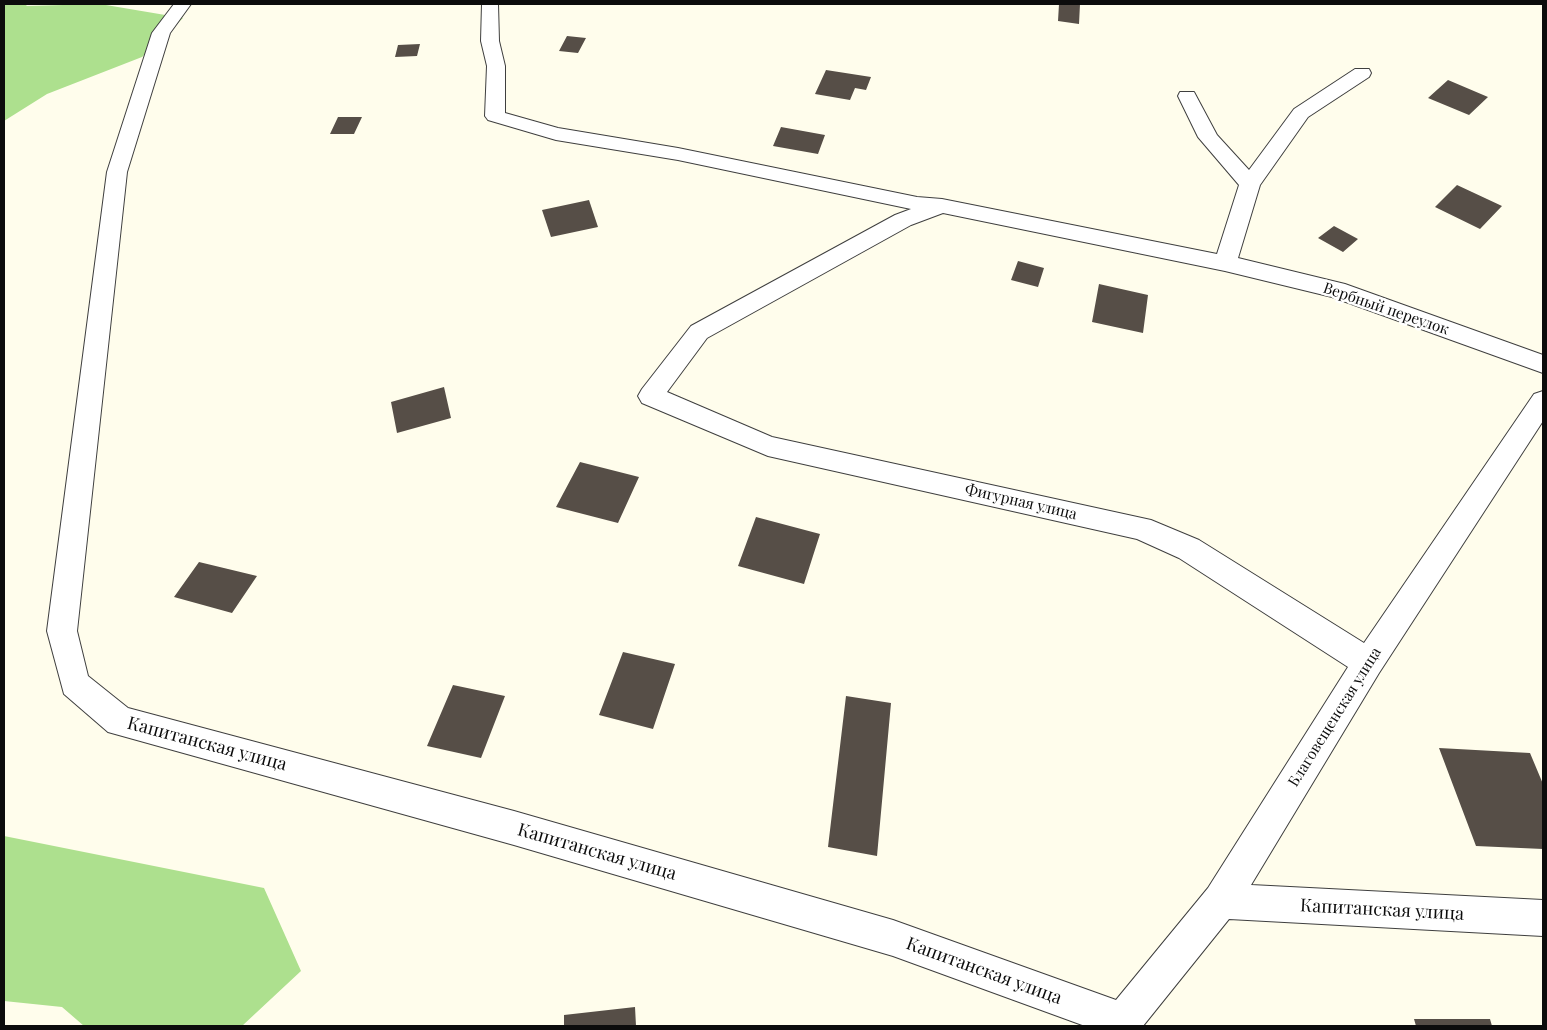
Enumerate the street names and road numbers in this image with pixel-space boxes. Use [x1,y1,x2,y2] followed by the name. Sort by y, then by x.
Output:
[1321,279,1451,339] street label: Вербный переулок
[963,480,1079,524] street label: Фигурная улица
[1285,644,1385,790] street label: Благовещенская улица
[125,712,289,776] street label: Капитанская улица
[515,819,679,885] street label: Капитанская улица
[1299,895,1465,925] street label: Капитанская улица
[903,933,1065,1009] street label: Капитанская улица

